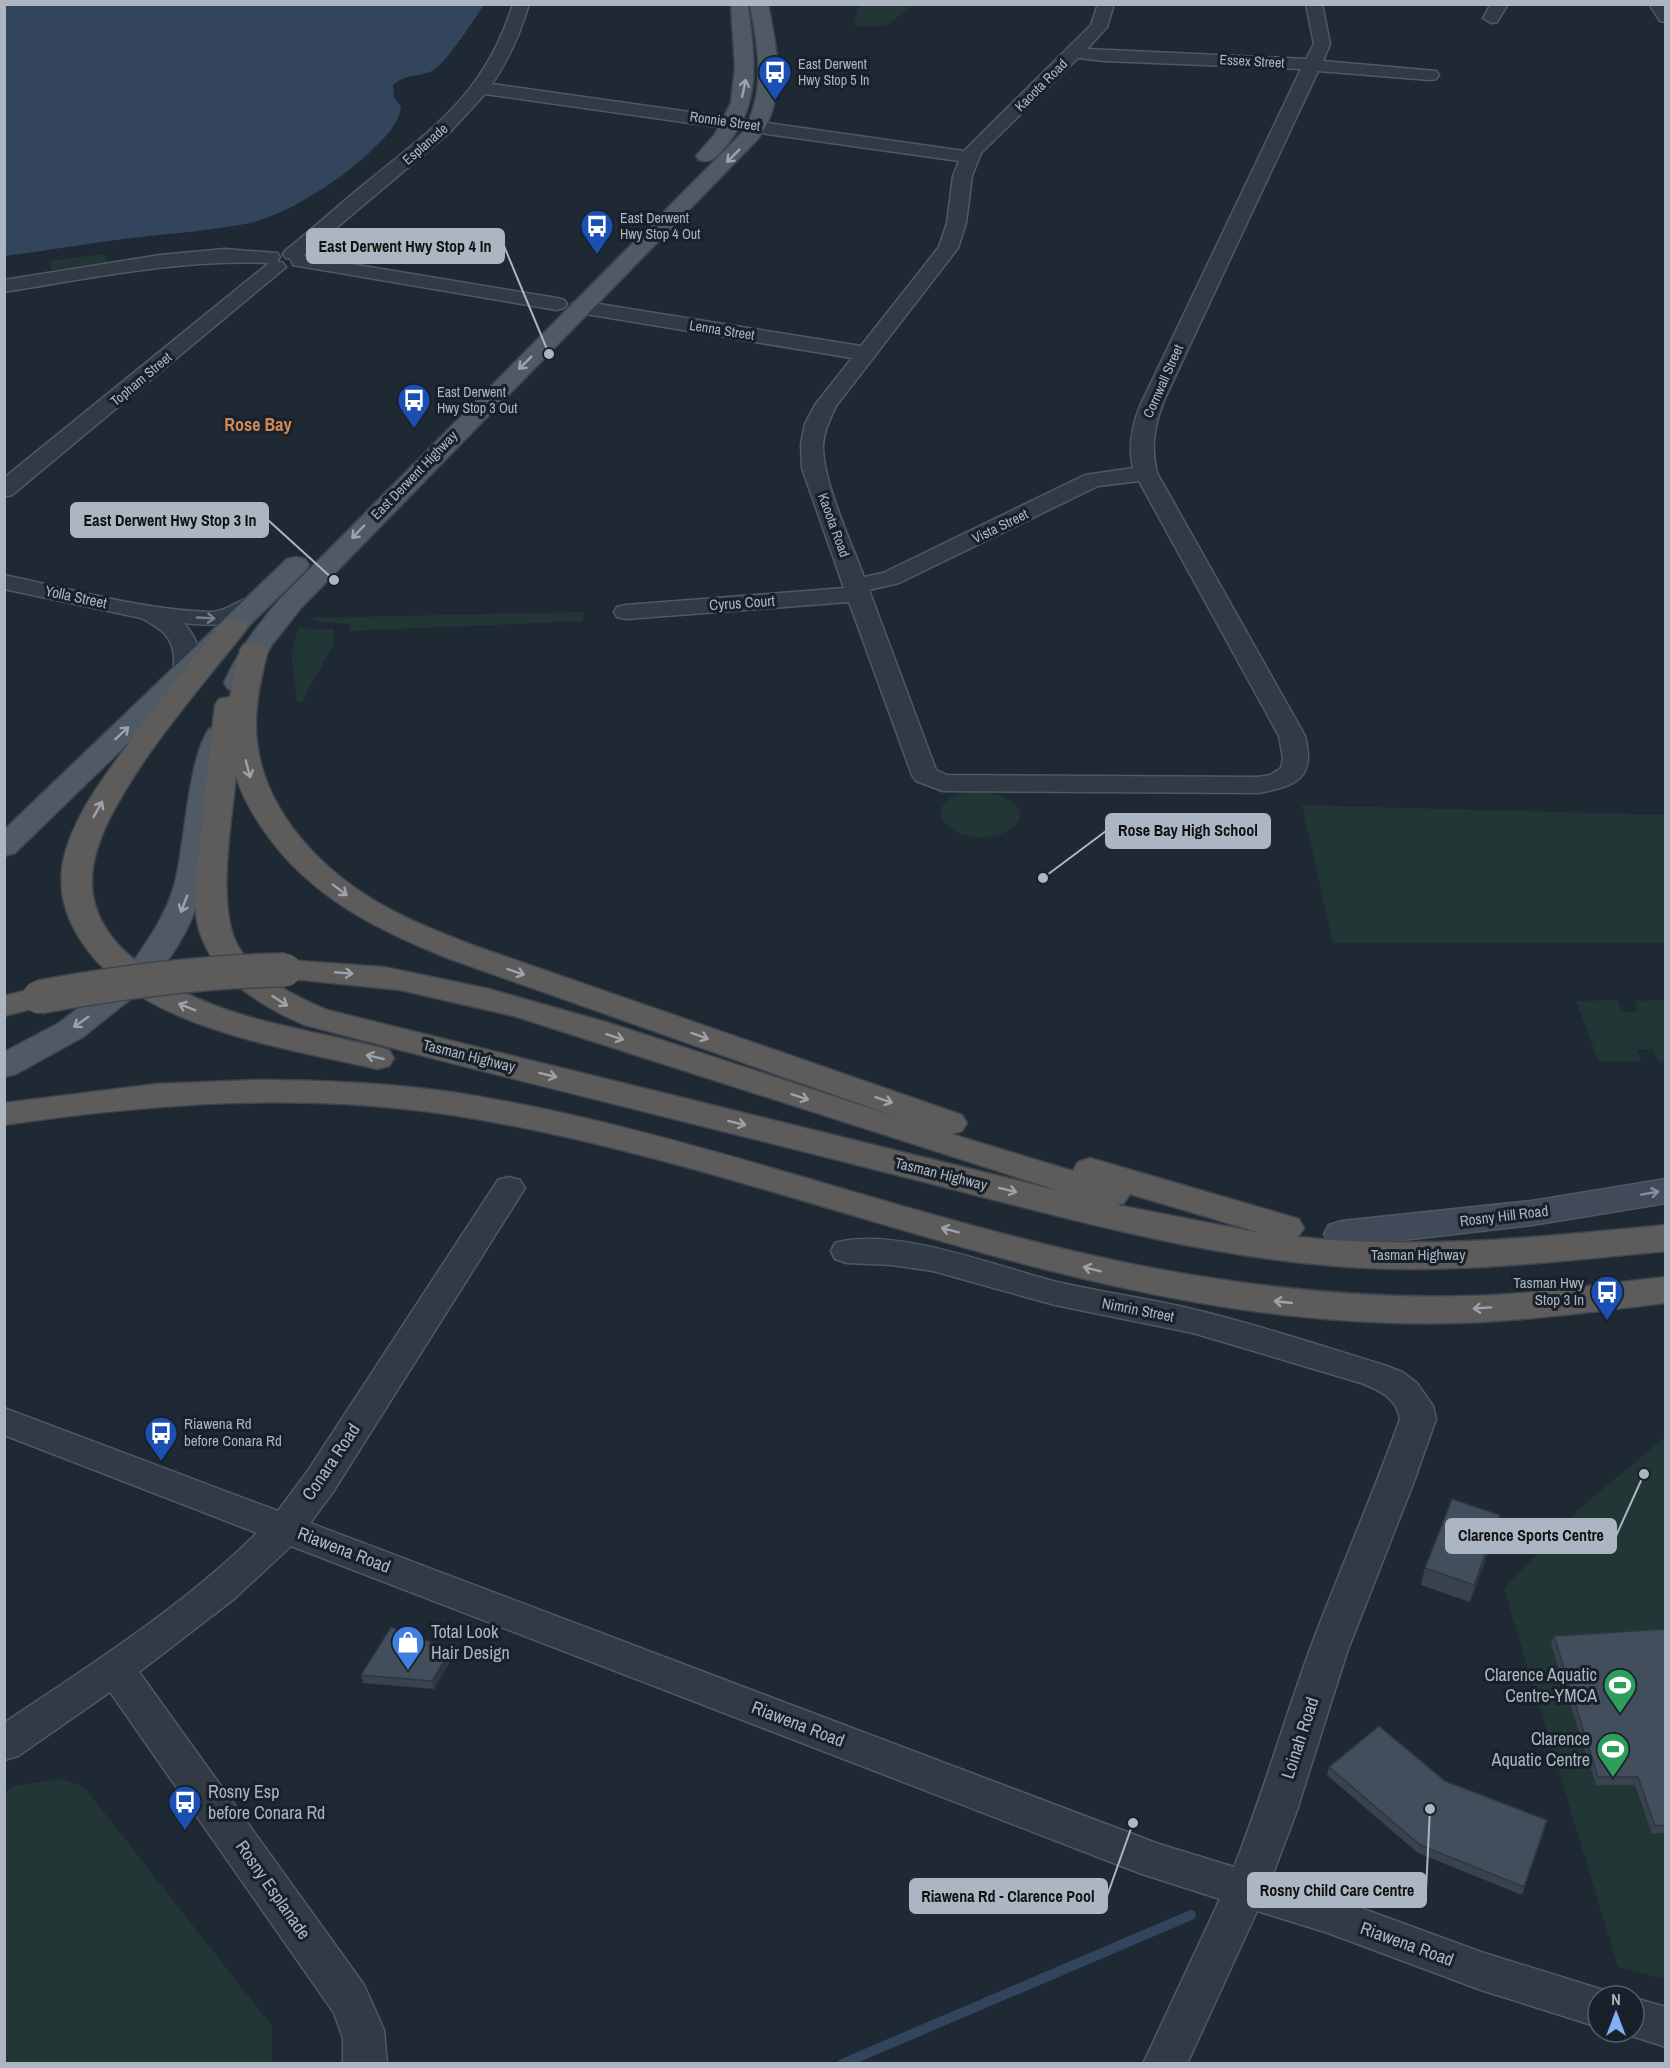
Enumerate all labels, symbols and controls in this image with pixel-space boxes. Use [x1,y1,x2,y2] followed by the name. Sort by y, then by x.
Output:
[1219,50,1285,72] street label: Essex Street
[757,54,793,101] bus stop icon: East Derwent Hwy Stop 5 In
[798,55,869,89] place label: East Derwent Hwy Stop 5 In
[1011,55,1071,115] street label: Kaoota Road
[739,79,750,99] one-way arrow
[689,107,761,135] street label: Ronnie Street
[399,119,451,169] street label: Esplanade
[725,148,740,163] one-way arrow
[579,208,615,255] bus stop icon: East Derwent Hwy Stop 4 Out
[620,209,700,243] place label: East Derwent Hwy Stop 4 Out
[307,229,504,263] callout: East Derwent Hwy Stop 4 In
[319,235,491,257] text: East Derwent Hwy Stop 4 In
[688,316,756,344] street label: Lenna Street
[1139,341,1187,421] street label: Cornwall Street
[107,348,175,410] street label: Topham Street
[517,356,532,371] one-way arrow
[396,382,432,429] bus stop icon: East Derwent Hwy Stop 3 Out
[437,383,517,417] place label: East Derwent Hwy Stop 3 Out
[224,412,292,437] district label: Rose Bay
[367,427,461,523] street label: East Derwent Highway
[814,490,854,560] street label: Kaoota Road
[71,503,268,537] callout: East Derwent Hwy Stop 3 In
[969,505,1031,547] street label: Vista Street
[84,509,256,531] text: East Derwent Hwy Stop 3 In
[351,525,366,540] one-way arrow
[43,580,109,613] street label: Yolla Street
[709,590,776,615] street label: Cyrus Court
[195,613,215,624] one-way arrow
[114,726,129,740] one-way arrow
[243,760,255,779] one-way arrow
[93,800,104,818] one-way arrow
[1106,814,1270,848] callout: Rose Bay High School
[1118,819,1258,841] text: Rose Bay High School
[331,884,347,896] one-way arrow
[178,895,189,913] one-way arrow
[333,968,353,979] one-way arrow
[506,968,525,979] one-way arrow
[271,995,288,1007] one-way arrow
[178,1001,196,1012] one-way arrow
[74,1016,90,1028] one-way arrow
[605,1032,624,1043] one-way arrow
[690,1032,709,1043] one-way arrow
[421,1034,518,1077] street label: Tasman Highway
[366,1051,385,1062] one-way arrow
[538,1070,557,1082] one-way arrow
[790,1092,809,1103] one-way arrow
[874,1095,893,1106] one-way arrow
[727,1117,746,1129] one-way arrow
[893,1152,990,1195] street label: Tasman Highway
[998,1185,1017,1197] one-way arrow
[1639,1188,1659,1199] one-way arrow
[1459,1200,1549,1231] street label: Rosny Hill Road
[941,1224,960,1236] one-way arrow
[1371,1244,1466,1265] street label: Tasman Highway
[1082,1262,1101,1274] one-way arrow
[1513,1272,1585,1310] place label: Tasman Hwy Stop 3 In
[1589,1274,1625,1321] bus stop icon: Tasman Hwy Stop 3 In
[1100,1292,1177,1327] street label: Nimrin Street
[1274,1297,1294,1308] one-way arrow
[1472,1303,1492,1314] one-way arrow
[184,1413,282,1451] place label: Riawena Rd before Conara Rd
[143,1415,179,1462] bus stop icon: Riawena Rd before Conara Rd
[296,1418,365,1505] street label: Conara Road
[1446,1519,1616,1553] callout: Clarence Sports Centre
[294,1520,394,1579] street label: Riawena Road
[1458,1524,1604,1546] text: Clarence Sports Centre
[431,1619,510,1665] place label: Total Look Hair Design
[390,1624,426,1671] shop icon: Total Look Hair Design
[1485,1662,1597,1708] place label: Clarence Aquatic Centre-YMCA
[1602,1667,1638,1714] sports icon: Clarence Aquatic Centre-YMCA
[748,1694,848,1753] street label: Riawena Road
[1275,1694,1324,1782] street label: Loinah Road
[1491,1726,1590,1772] place label: Clarence Aquatic Centre
[1595,1731,1631,1778] sports icon: Clarence Aquatic Centre
[208,1779,325,1825] place label: Rosny Esp before Conara Rd
[167,1784,203,1831] bus stop icon: Rosny Esp before Conara Rd
[230,1835,317,1944] street label: Rosny Esplanade
[1248,1873,1426,1907] callout: Rosny Child Care Centre
[910,1879,1107,1913] callout: Riawena Rd - Clarence Pool
[1260,1879,1414,1901] text: Rosny Child Care Centre
[921,1885,1095,1907] text: Riawena Rd - Clarence Pool
[1357,1915,1457,1972] street label: Riawena Road
[1586,1984,1646,2044] north arrow
[1611,1988,1621,2010] text: N

